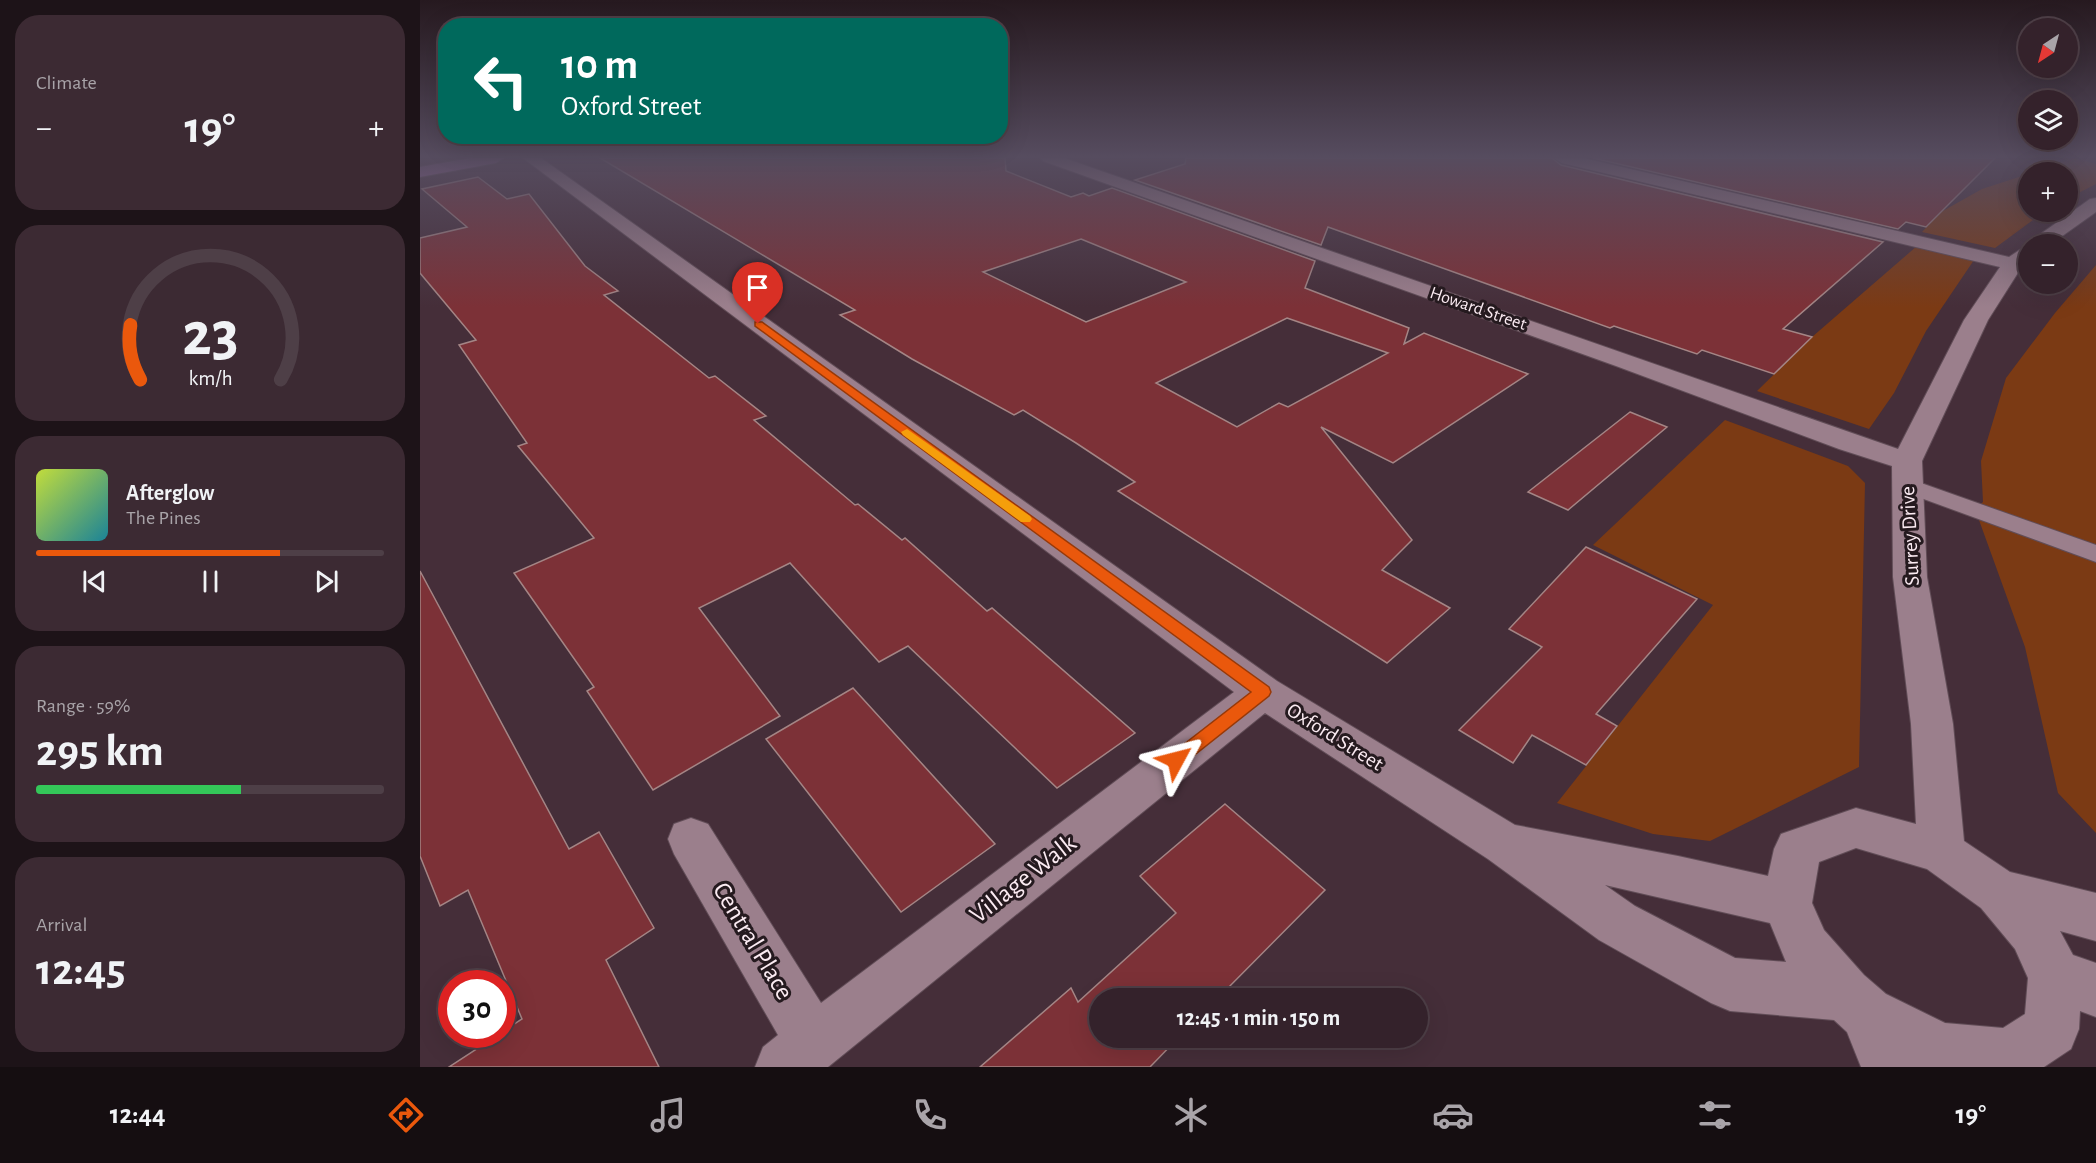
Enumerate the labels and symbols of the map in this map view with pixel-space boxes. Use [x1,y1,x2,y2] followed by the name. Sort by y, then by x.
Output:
[2018,18,2078,78] north arrow
[732,262,783,324] pin
[1427,284,1529,334] street label: Howard Street
[1897,486,1923,586] street label: Surrey Drive
[1283,699,1387,775] street label: Oxford Street
[1144,728,1208,792] position arrow
[965,830,1081,928] street label: Village Walk
[708,878,798,1004] street label: Central Place
[438,970,516,1048] speed limit sign: 30

